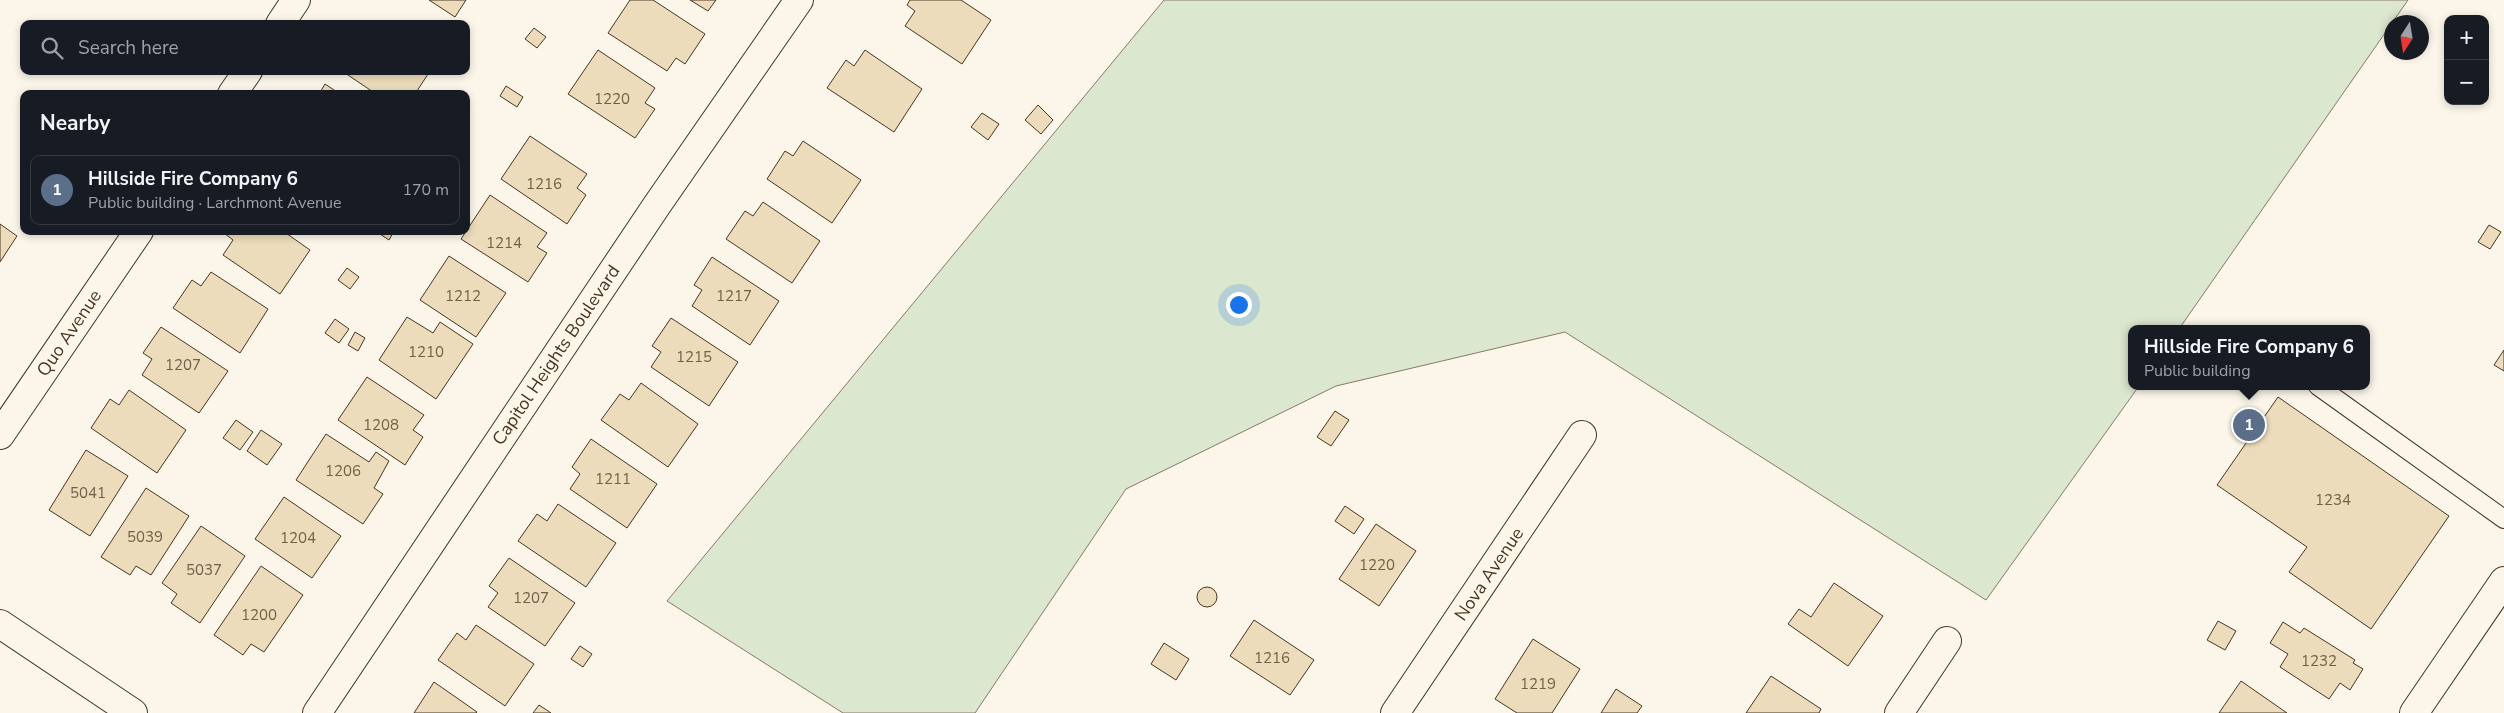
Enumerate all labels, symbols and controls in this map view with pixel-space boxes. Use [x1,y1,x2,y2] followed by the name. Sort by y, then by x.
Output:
[2384,15,2429,60] north arrow
[2444,15,2489,105] map controls
[2444,15,2489,60] button: +
[20,20,470,75] search box
[38,34,66,62] icon: search
[78,35,179,61] text: Search here
[2444,60,2489,105] button: −
[594,89,630,109] house number: 1220
[40,109,110,137] text: Nearby
[88,166,298,192] text: Hillside Fire Company 6
[526,174,562,194] house number: 1216
[52,179,62,201] text: 1
[402,179,449,201] text: 170 m
[88,192,341,214] text: Public building · Larchmont Avenue
[486,233,522,253] house number: 1214
[487,260,625,450] street label: Capitol Heights Boulevard
[31,285,107,381] street label: Quo Avenue
[445,286,481,306] house number: 1212
[716,286,752,306] house number: 1217
[1226,292,1252,318] your location
[2128,325,2370,390] popup
[2144,334,2354,360] text: Hillside Fire Company 6
[408,342,444,362] house number: 1210
[676,347,712,367] house number: 1215
[165,355,201,375] house number: 1207
[2144,360,2251,382] text: Public building
[2233,406,2265,444] pin: 1
[363,415,399,435] house number: 1208
[325,461,361,481] house number: 1206
[595,469,631,489] house number: 1211
[70,483,106,503] house number: 5041
[2315,490,2351,510] house number: 1234
[1449,523,1529,625] street label: Nova Avenue
[127,527,163,547] house number: 5039
[280,528,316,548] house number: 1204
[1359,555,1395,575] house number: 1220
[186,560,222,580] house number: 5037
[513,588,549,608] house number: 1207
[241,605,277,625] house number: 1200
[1254,648,1290,668] house number: 1216
[2301,651,2337,671] house number: 1232
[1520,674,1556,694] house number: 1219

